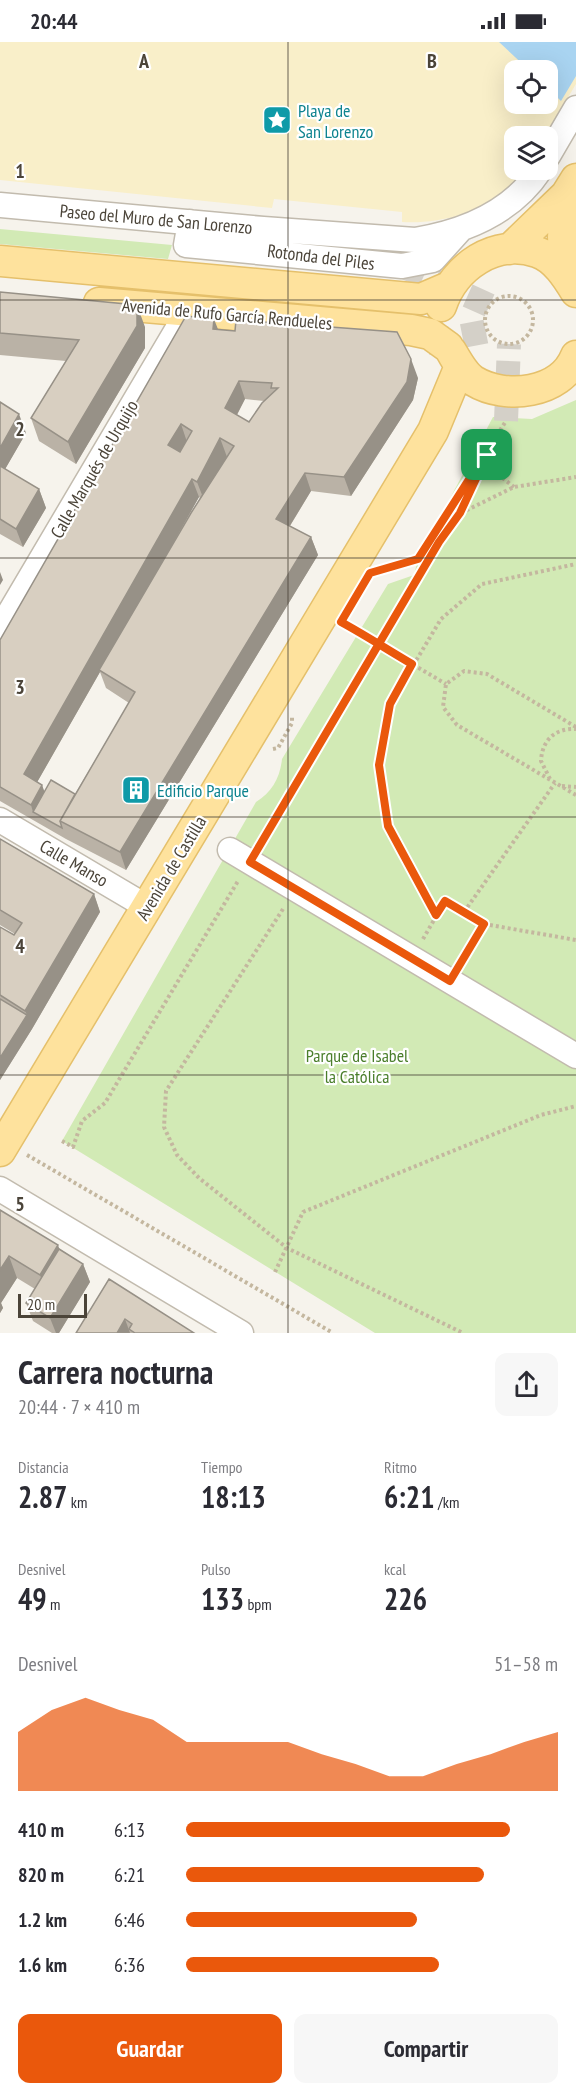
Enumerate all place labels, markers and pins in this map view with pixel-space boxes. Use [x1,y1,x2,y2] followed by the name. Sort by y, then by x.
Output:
[298,99,374,143] place label: Playa de San Lorenzo
[261,104,293,136] place icon: Playa de San Lorenzo
[461,429,512,480] pin
[120,774,152,806] building icon: Edificio Parque
[157,779,249,802] place label: Edificio Parque

